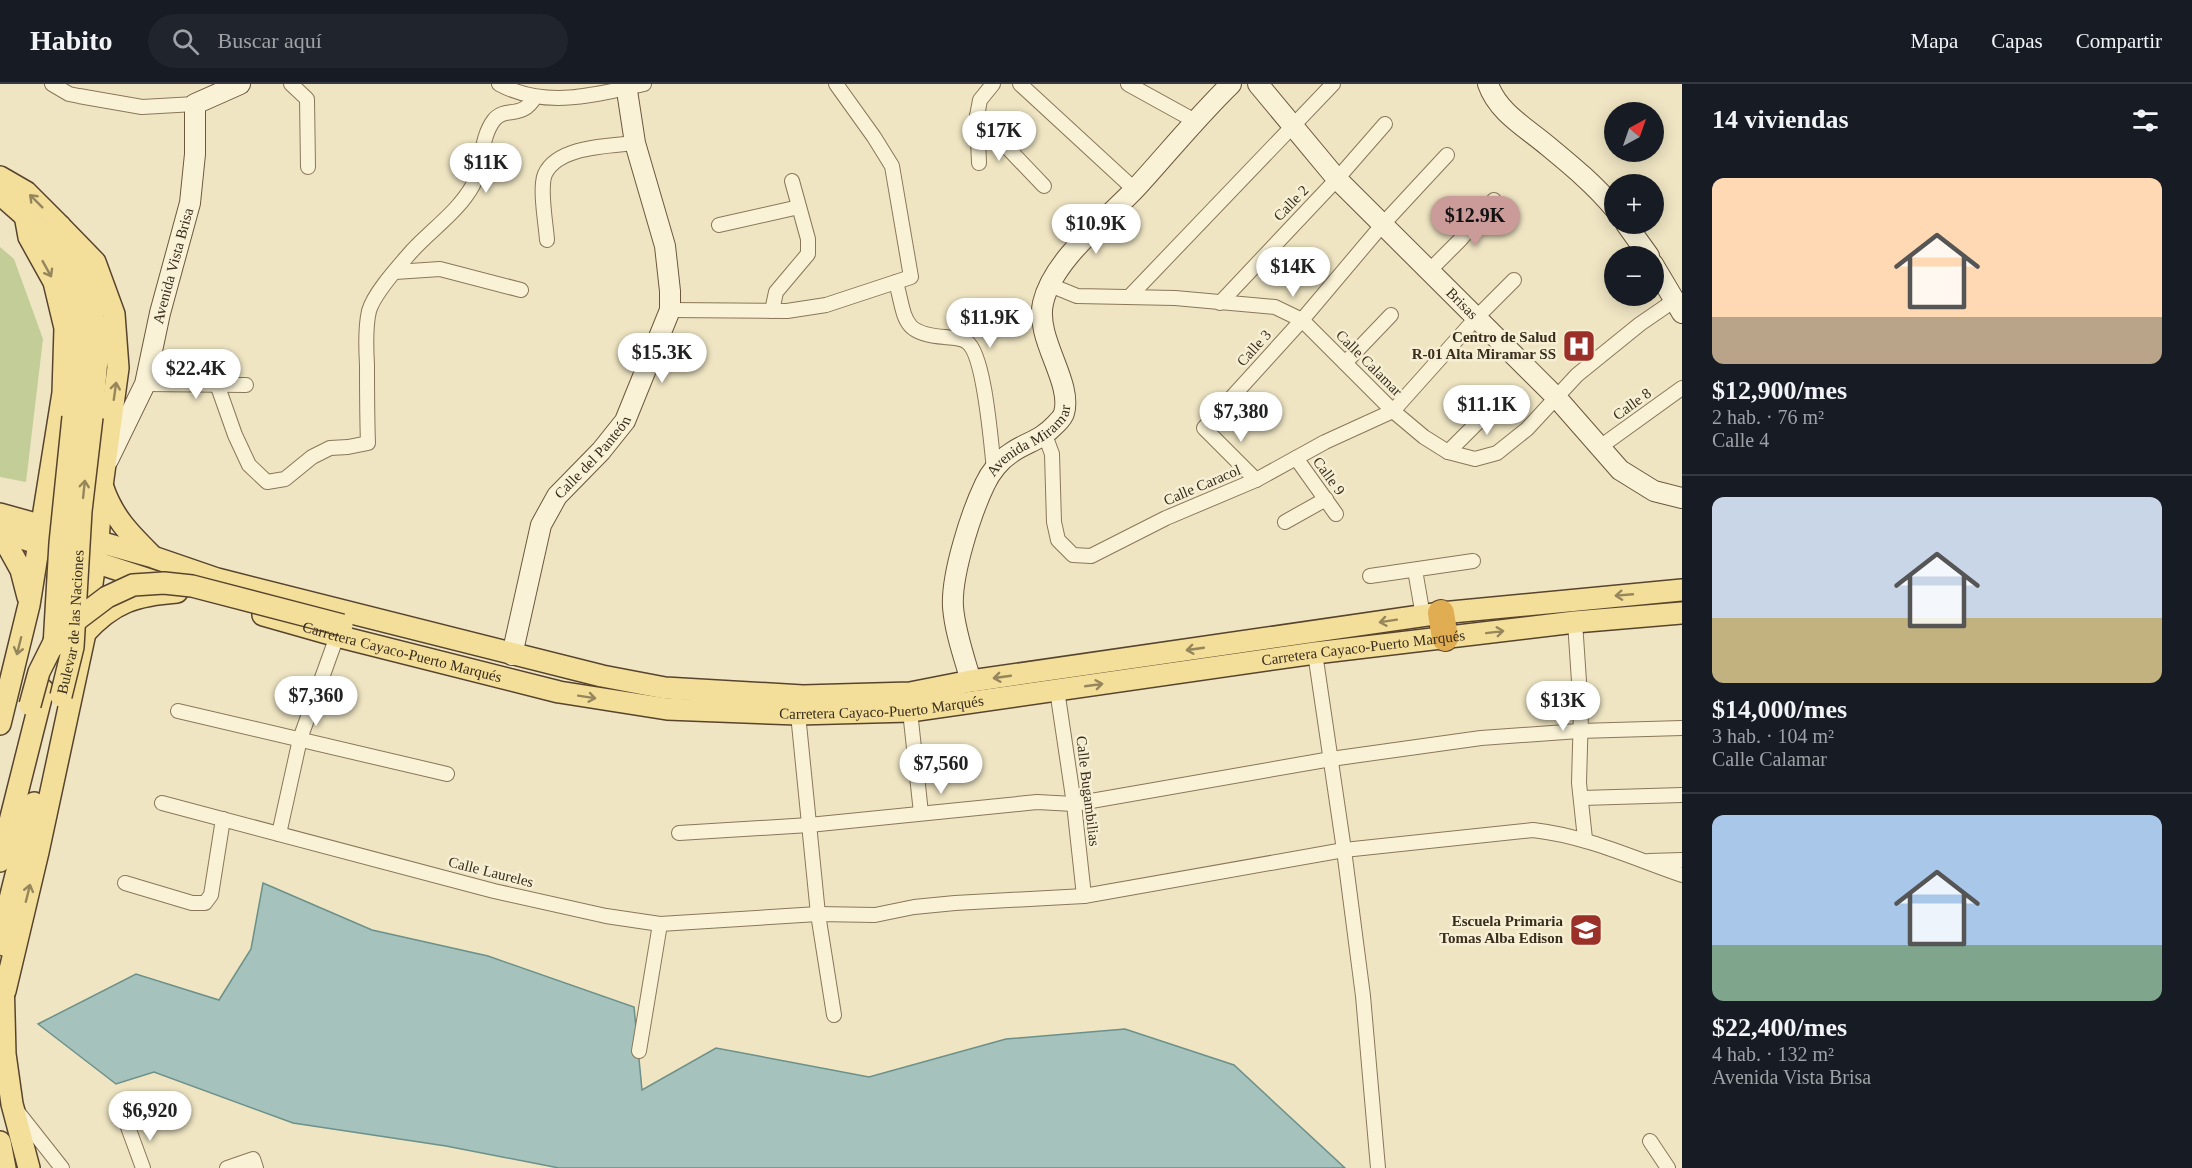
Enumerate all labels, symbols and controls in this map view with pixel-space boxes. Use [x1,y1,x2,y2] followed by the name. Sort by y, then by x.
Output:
[148,14,568,68] search box
[30,25,112,56] text: Habito
[169,25,202,58] icon: search
[217,28,322,53] text: Buscar aquí
[1911,29,1958,53] text: Mapa
[1991,29,2043,53] text: Capas
[2076,29,2162,53] text: Compartir
[1604,102,1664,162] north arrow
[1604,102,1664,306] map controls
[2129,104,2162,137] icon: filters
[1712,105,1849,134] text: 14 viviendas
[963,111,1035,162] pin: $17K
[976,119,1022,141] text: $17K
[450,143,522,194] pin: $11K
[464,151,508,173] text: $11K
[1604,174,1664,234] button: +
[1270,182,1312,224] street label: Calle 2
[28,194,43,209] one-way arrow
[1426,196,1524,247] pin: $12.9K
[1047,204,1145,255] pin: $10.9K
[1445,204,1505,226] text: $12.9K
[150,206,196,325] street label: Avenida Vista Brisa
[1066,212,1126,234] text: $10.9K
[1883,217,1991,325] icon: home
[1604,246,1664,306] button: −
[1257,247,1329,298] pin: $14K
[1270,255,1316,277] text: $14K
[41,260,53,277] one-way arrow
[1443,285,1481,323] street label: Brisas
[941,298,1039,349] pin: $11.9K
[960,306,1020,328] text: $11.9K
[1234,327,1274,369] street label: Calle 3
[1333,327,1405,399] street label: Calle Calamar
[1561,328,1597,364] hospital icon: Centro de Salud R-01 Alta Miramar SS
[1412,329,1557,362] place label: Centro de Salud R-01 Alta Miramar SS
[613,333,711,384] pin: $15.3K
[632,341,692,363] text: $15.3K
[147,349,245,400] pin: $22.4K
[166,357,226,379] text: $22.4K
[1712,376,1847,405] text: $12,900/mes
[110,382,121,401] one-way arrow
[1438,385,1536,436] pin: $11.1K
[1610,385,1654,423] street label: Calle 8
[1192,392,1290,443] pin: $7,380
[1457,393,1517,415] text: $11.1K
[1214,400,1269,422] text: $7,380
[984,404,1073,479] street label: Avenida Miramar
[1712,406,1824,428] text: 2 hab. · 76 m²
[551,414,634,502] street label: Calle del Panteón
[1712,429,1769,451] text: Calle 4
[1310,454,1348,498] street label: Calle 9
[1161,462,1243,508] street label: Calle Caracol
[79,480,90,499] one-way arrow
[1883,536,1991,644] icon: home
[54,549,87,696] street label: Bulevar de las Naciones
[1614,590,1634,601] one-way arrow
[1379,616,1399,627] one-way arrow
[301,619,504,685] street label: Carretera Cayaco-Puerto Marqués
[1485,626,1505,637] one-way arrow
[1260,627,1466,669] street label: Carretera Cayaco-Puerto Marqués
[13,636,25,655] one-way arrow
[1186,644,1206,655] one-way arrow
[993,672,1013,683] one-way arrow
[267,676,365,727] pin: $7,360
[1083,680,1103,691] one-way arrow
[1527,681,1599,732] pin: $13K
[289,684,344,706] text: $7,360
[1540,689,1586,711] text: $13K
[576,691,596,702] one-way arrow
[779,693,985,722] street label: Carretera Cayaco-Puerto Marqués
[1712,695,1847,724] text: $14,000/mes
[1712,725,1834,747] text: 3 hab. · 104 m²
[1073,735,1103,847] street label: Calle Bugambilias
[892,744,990,795] pin: $7,560
[1712,748,1827,770] text: Calle Calamar
[914,752,969,774] text: $7,560
[447,854,535,890] street label: Calle Laureles
[1883,854,1991,962] icon: home
[23,884,34,903] one-way arrow
[1568,912,1604,948] school or university icon: Escuela Primaria Tomas Alba Edison
[1439,913,1564,946] place label: Escuela Primaria Tomas Alba Edison
[1712,1013,1847,1042] text: $22,400/mes
[1712,1043,1834,1065] text: 4 hab. · 132 m²
[1712,1066,1871,1088] text: Avenida Vista Brisa
[101,1091,199,1142] pin: $6,920
[123,1099,178,1121] text: $6,920

